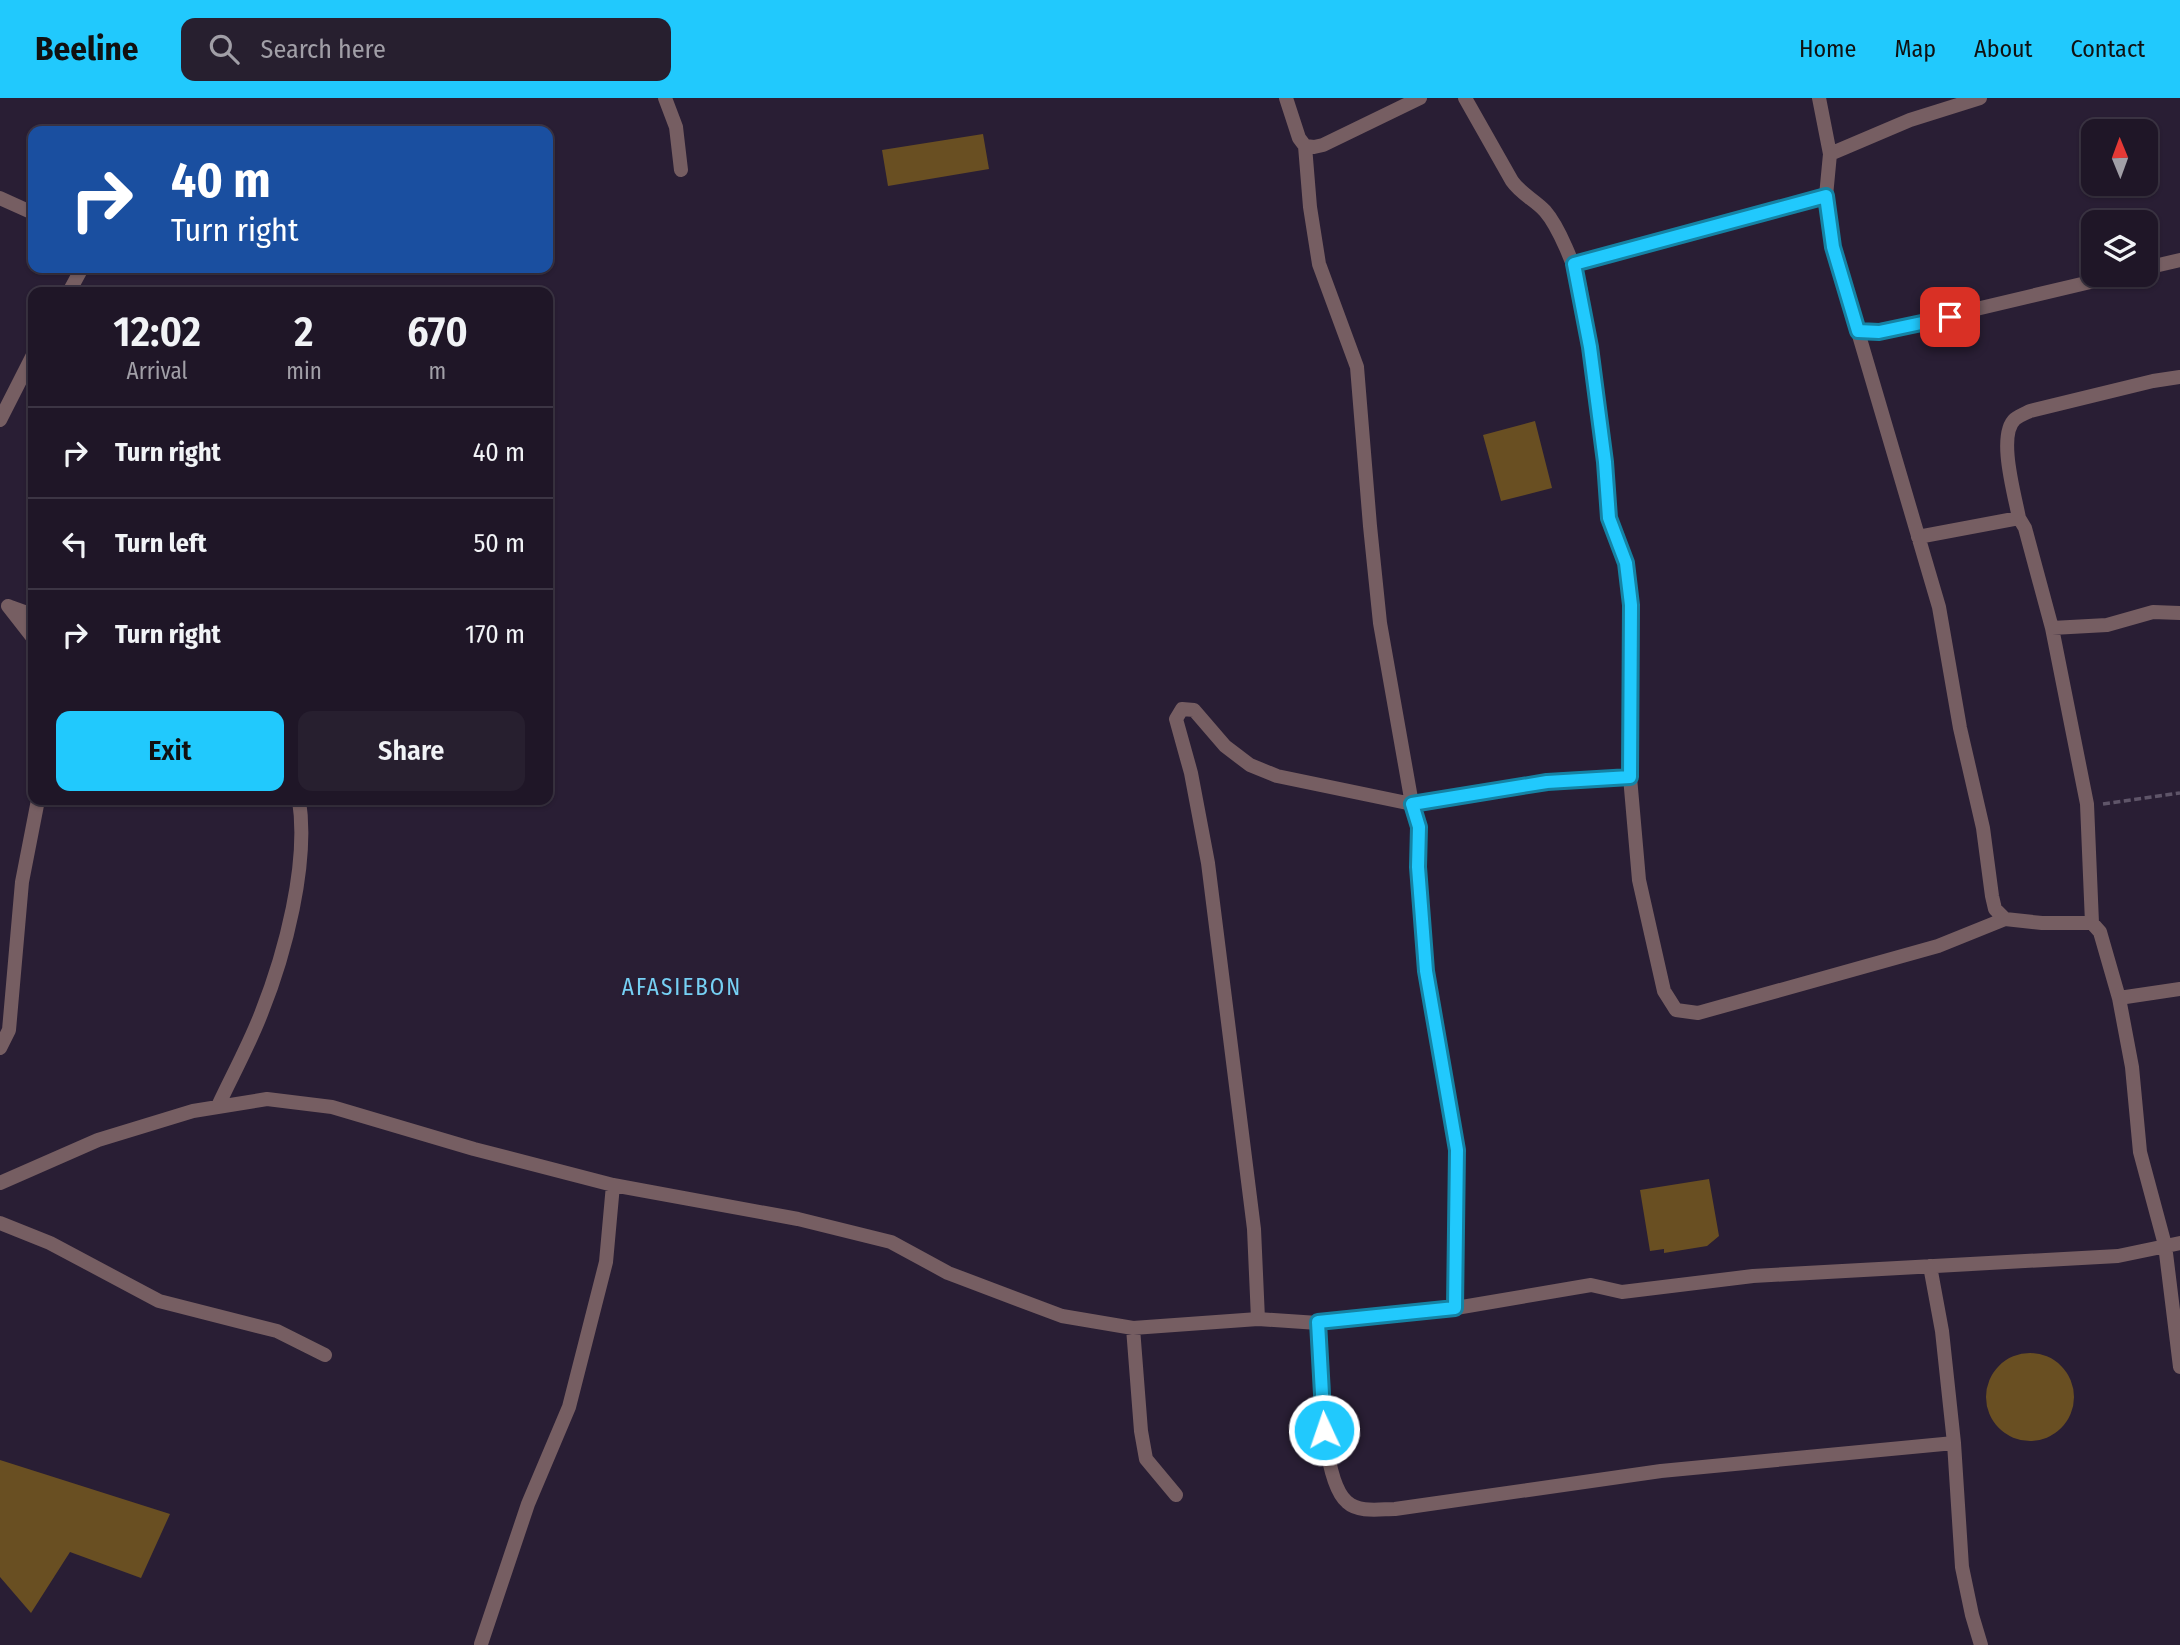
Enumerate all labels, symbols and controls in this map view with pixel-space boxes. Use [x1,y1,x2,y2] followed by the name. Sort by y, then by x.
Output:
[181,18,671,81] search box
[35,29,139,69] text: Beeline
[205,30,243,68] icon: search
[261,34,386,65] text: Search here
[1799,35,1856,63] text: Home
[1894,35,1936,63] text: Map
[1974,35,2032,63] text: About
[2070,35,2145,63] text: Contact
[2081,119,2158,196] north arrow
[2081,119,2158,287] map controls
[171,151,271,210] text: 40 m
[56,154,147,245] icon: right
[2081,210,2158,287] button: layers
[171,211,298,249] text: Turn right
[1920,287,1980,347] pin
[1931,298,1969,336] icon: arrive
[113,307,201,357] text: 12:02
[294,307,314,357] text: 2
[407,307,468,357] text: 670
[127,357,188,385] text: Arrival
[286,357,322,385] text: min
[429,357,446,385] text: m
[56,434,94,472] icon: right
[115,437,221,468] text: Turn right
[473,437,525,468] text: 40 m
[56,525,94,563] icon: left
[115,528,207,559] text: Turn left
[473,528,525,559] text: 50 m
[56,616,94,654] icon: right
[115,619,221,650] text: Turn right
[465,619,525,650] text: 170 m
[56,711,284,791] button: Exit
[298,711,525,791] button: Share
[622,973,742,1001] district label: AFASIEBON
[1287,1393,1361,1467] position arrow

